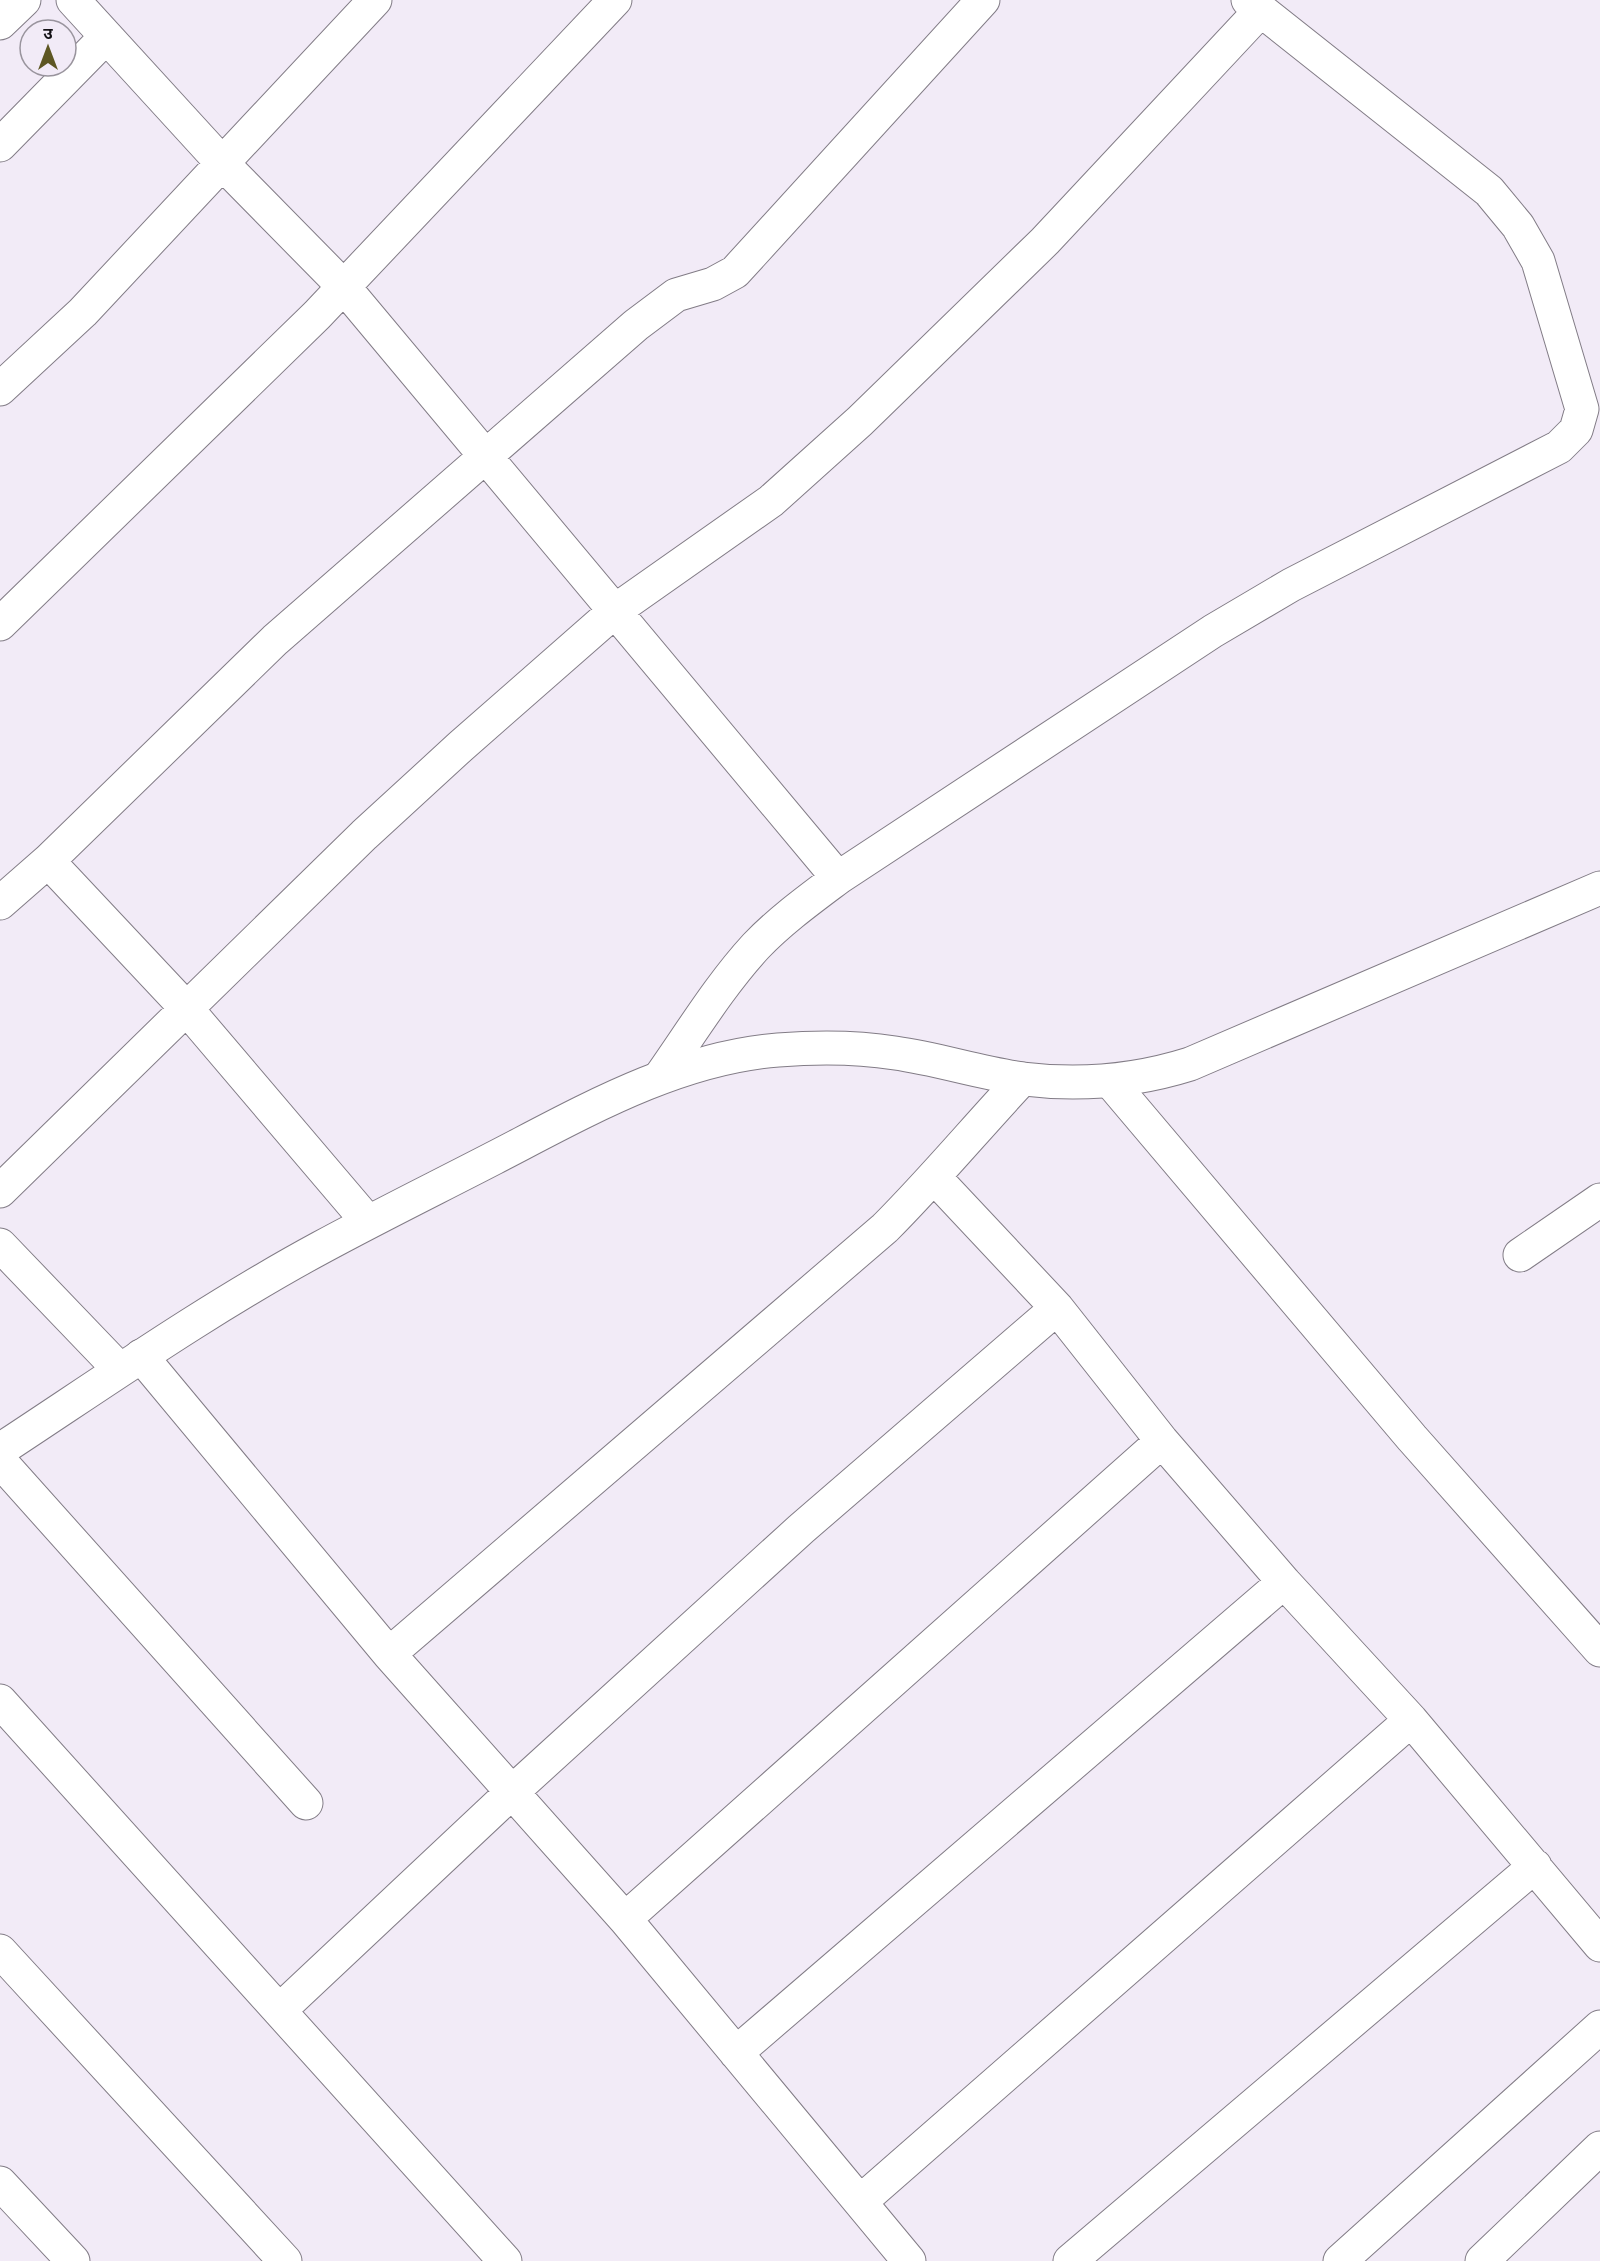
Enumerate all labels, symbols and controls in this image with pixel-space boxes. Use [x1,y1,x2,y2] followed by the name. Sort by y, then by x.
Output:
[18,18,78,78] north arrow
[43,23,53,45] text: उ

